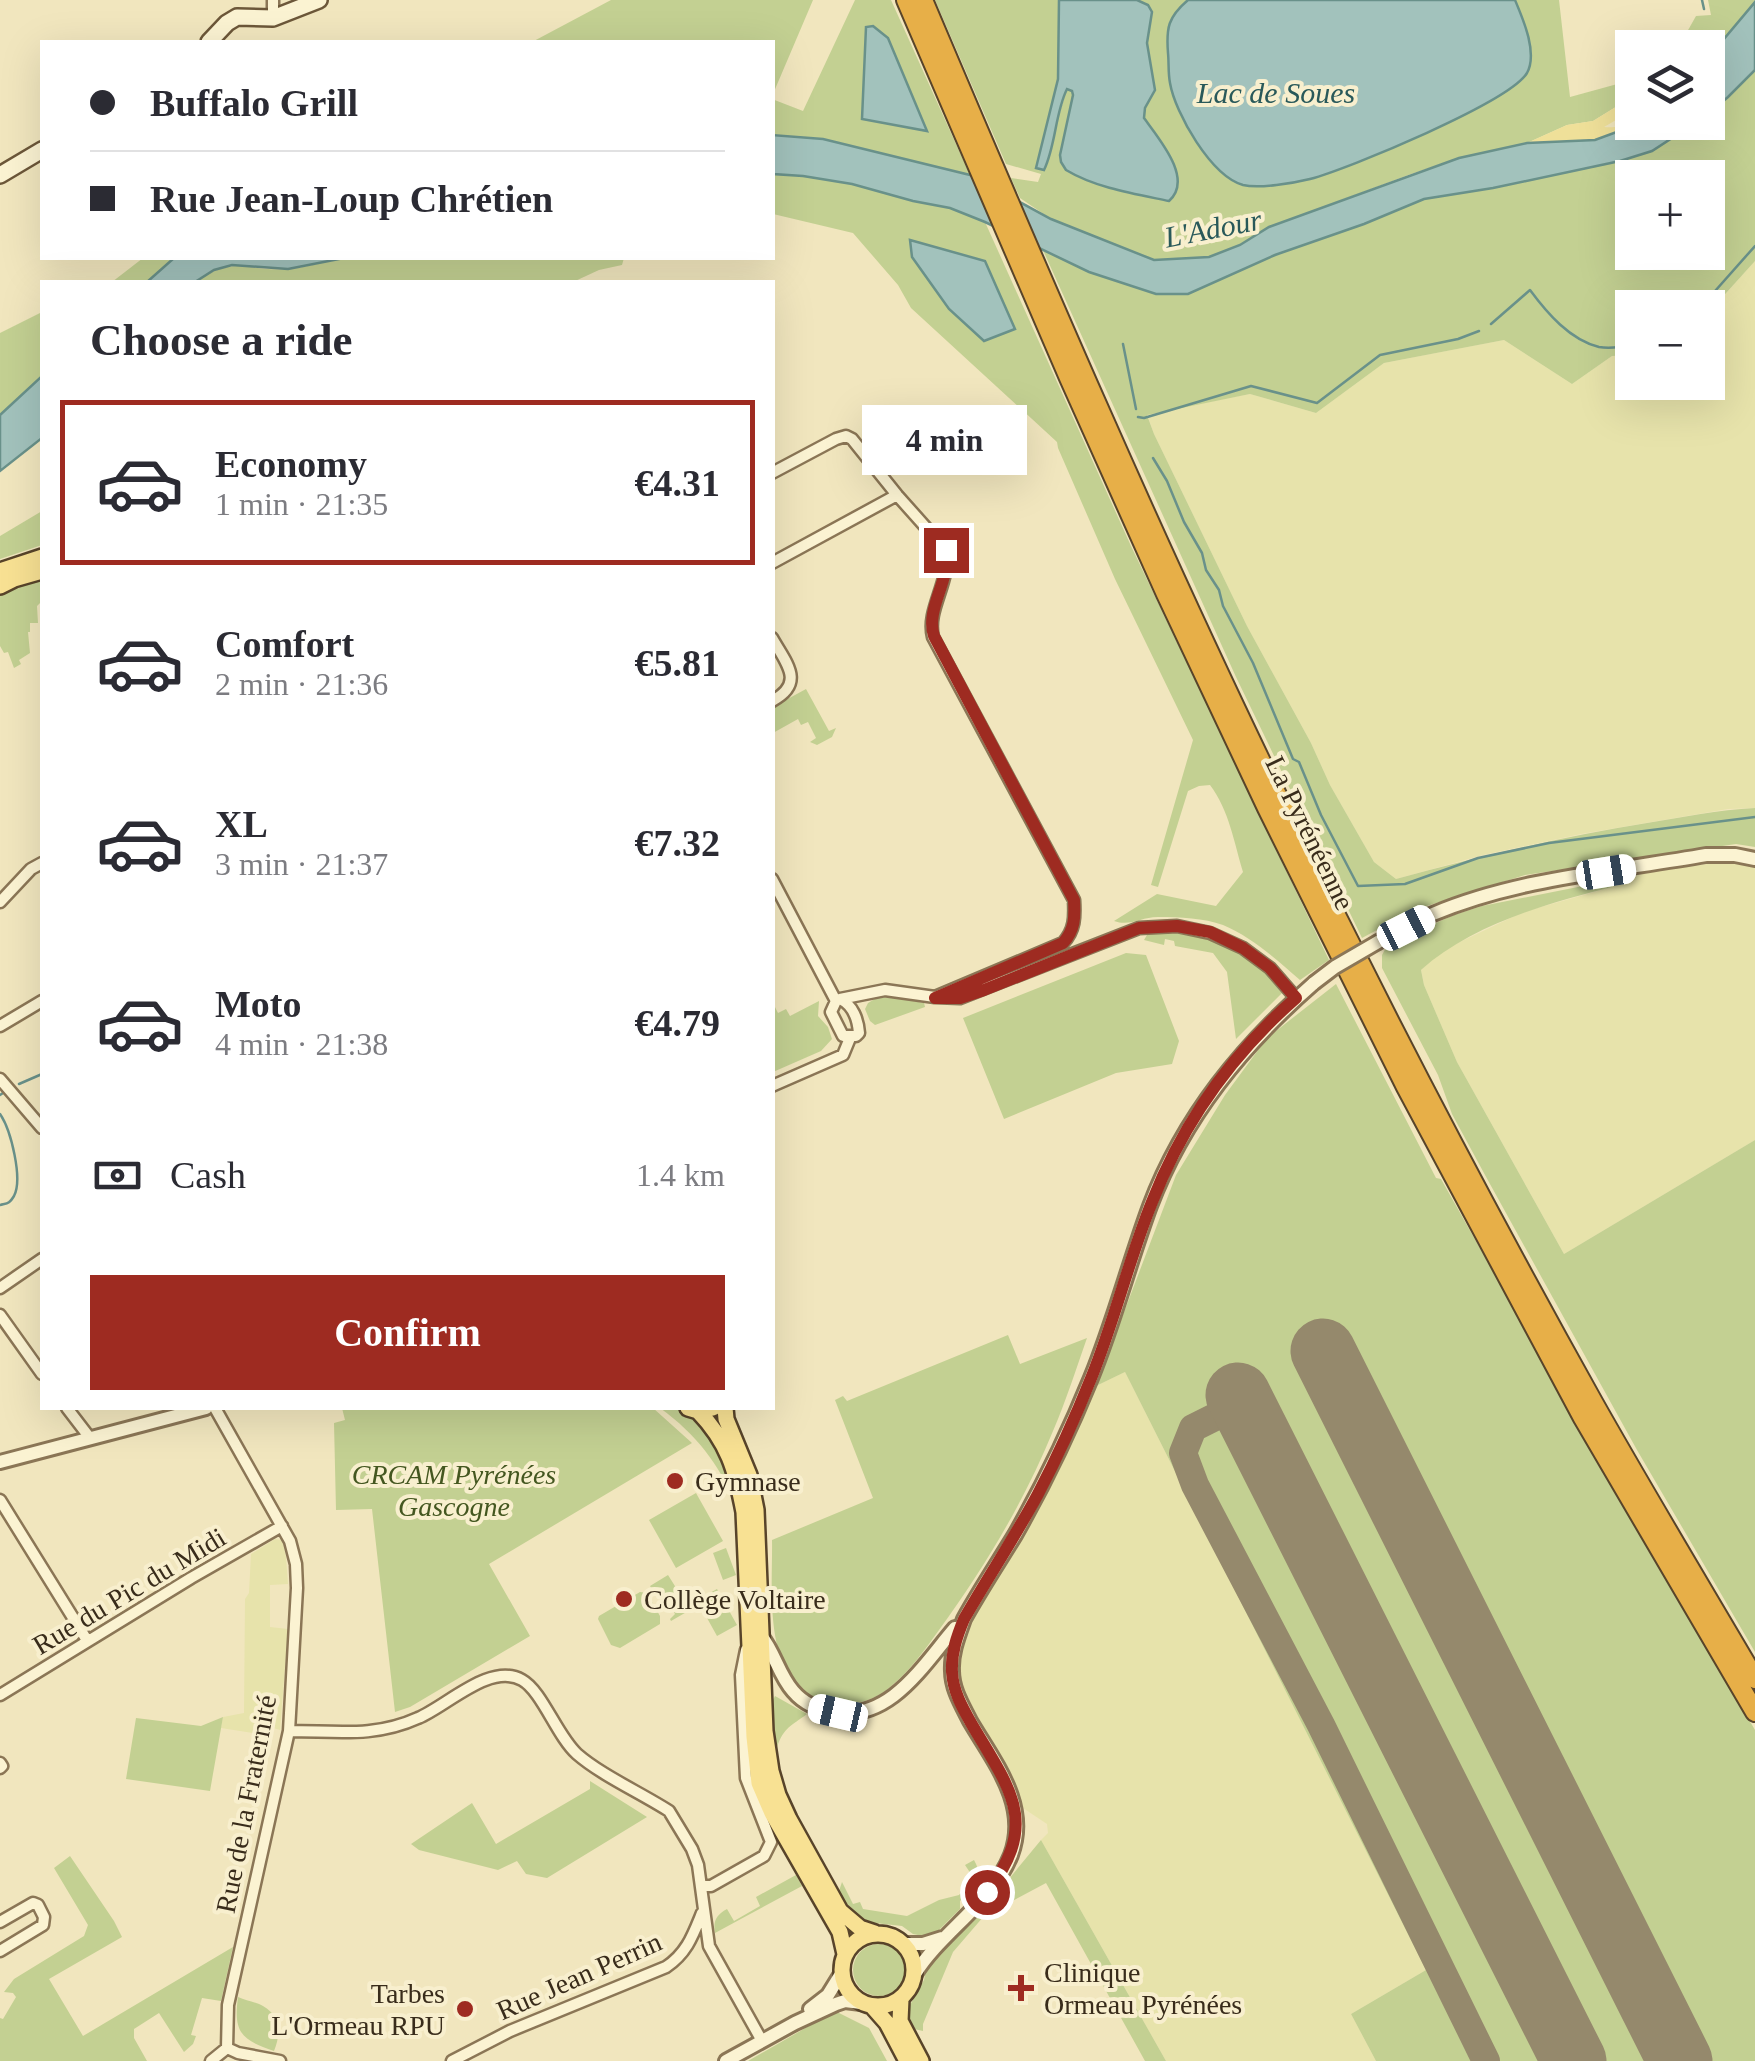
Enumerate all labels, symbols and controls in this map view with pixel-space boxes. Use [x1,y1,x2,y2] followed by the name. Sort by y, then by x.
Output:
[1615,30,1725,400] map controls
[1615,30,1725,140] button: layers
[1196,76,1355,109] water label: Lac de Soues
[150,82,358,124] text: Buffalo Grill
[1615,160,1725,270] button: +
[150,178,553,220] text: Rue Jean-Loup Chrétien
[1161,202,1265,254] water label: L'Adour
[1615,290,1725,400] button: −
[90,315,353,365] text: Choose a ride
[864,405,1028,475] callout: 4 min
[906,422,983,458] text: 4 min
[95,438,185,528] icon: car
[215,443,367,485] text: Economy
[635,462,720,504] text: €4.31
[215,486,388,522] text: 1 min · 21:35
[924,528,969,573] route end
[95,618,185,708] icon: car
[215,623,354,665] text: Comfort
[635,642,720,684] text: €5.81
[215,666,388,702] text: 2 min · 21:36
[1259,751,1361,915] street label: La Pyrénéenne
[95,798,185,888] icon: car
[215,803,268,845] text: XL
[635,822,720,864] text: €7.32
[215,846,388,882] text: 3 min · 21:37
[1574,852,1638,892] car
[1372,901,1440,955] car
[95,978,185,1068] icon: car
[215,983,302,1025] text: Moto
[635,1002,720,1044] text: €4.79
[215,1026,388,1062] text: 4 min · 21:38
[90,1148,145,1203] icon: cash
[170,1154,246,1196] text: Cash
[636,1157,725,1193] text: 1.4 km
[90,1275,725,1390] button: Confirm
[352,1459,556,1522] park label: CRCAM Pyrénées Gascogne
[695,1466,801,1497] place label: Gymnase
[664,1470,686,1492] marker: Gymnase
[27,1521,231,1661] street label: Rue du Pic du Midi
[644,1584,826,1615] place label: Collège Voltaire
[613,1588,635,1610] marker: Collège Voltaire
[210,1692,282,1916] street label: Rue de la Fraternité
[805,1692,871,1734] car
[965,1870,1010,1915] route start
[492,1926,666,2026] street label: Rue Jean Perrin
[1044,1957,1242,2020] place label: Clinique Ormeau Pyrénées
[1008,1975,1034,2001] marker: Clinique Ormeau Pyrénées
[271,1978,445,2041] place label: Tarbes L'Ormeau RPU
[454,1998,476,2020] marker: Tarbes L'Ormeau RPU

